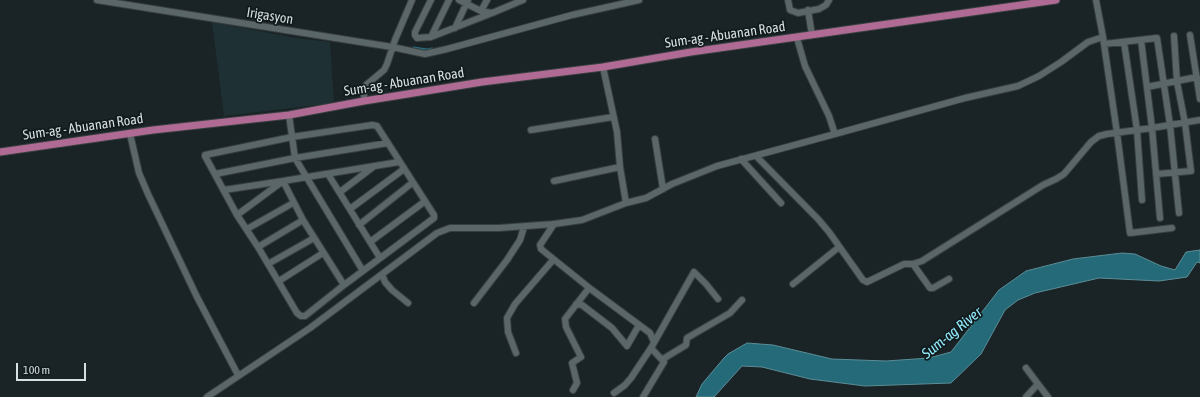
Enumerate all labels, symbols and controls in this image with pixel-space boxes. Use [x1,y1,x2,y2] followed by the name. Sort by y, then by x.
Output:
[245,4,295,28] street label: Irigasyon
[664,18,786,52] street label: Sum-ag - Abuanan Road
[343,64,465,100] street label: Sum-ag - Abuanan Road
[22,110,144,144] street label: Sum-ag - Abuanan Road
[918,303,986,363] water label: Sum-ag River
[18,355,88,381] scale bar
[23,363,50,377] text: 100 m

